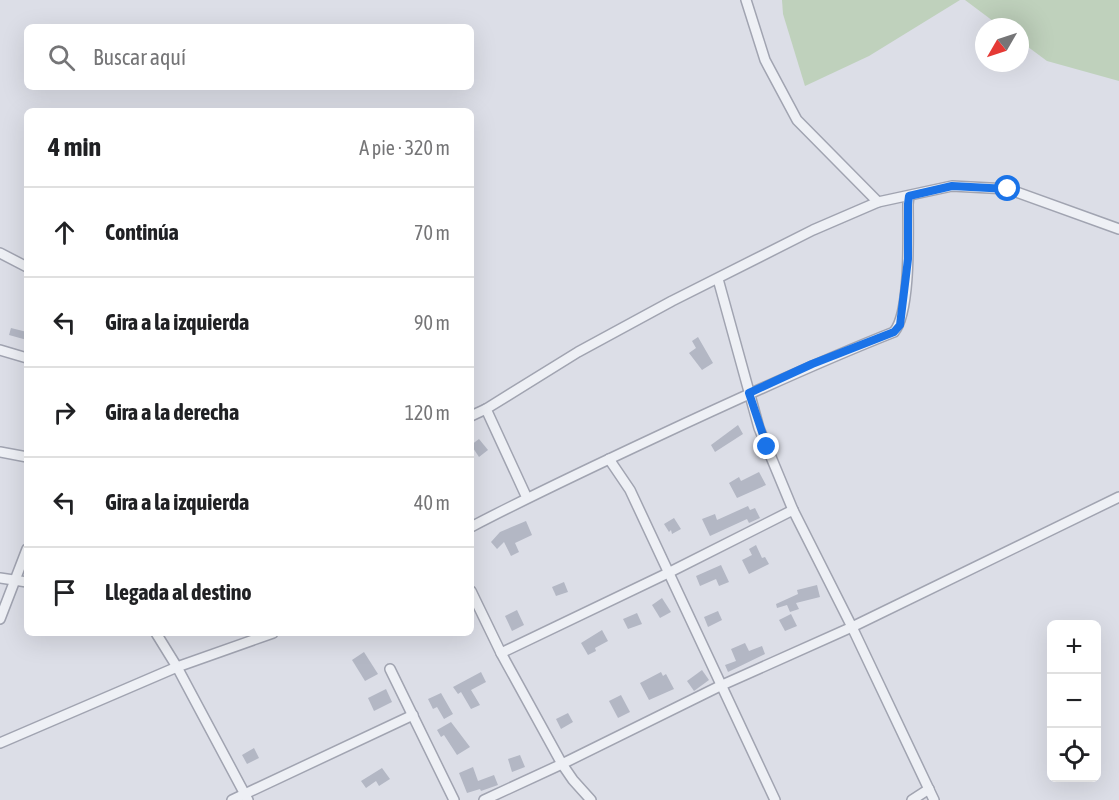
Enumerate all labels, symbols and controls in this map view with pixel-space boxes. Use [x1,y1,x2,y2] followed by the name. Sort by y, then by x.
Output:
[975,18,1029,72] north arrow
[24,24,474,90] search box
[45,41,78,74] icon: search
[93,44,186,70] text: Buscar aquí
[48,132,101,162] text: 4 min
[359,136,450,159] text: A pie · 320 m
[994,175,1020,201] route start
[48,216,81,249] icon: ahead
[105,219,179,245] text: Continúa
[414,221,450,244] text: 70 m
[48,306,81,339] icon: left
[105,309,249,335] text: Gira a la izquierda
[414,311,450,334] text: 90 m
[48,396,81,429] icon: right
[105,399,239,425] text: Gira a la derecha
[405,401,450,424] text: 120 m
[753,433,779,459] route end
[48,486,81,519] icon: left
[105,489,249,515] text: Gira a la izquierda
[414,491,450,514] text: 40 m
[48,576,81,609] icon: arrive
[105,579,252,605] text: Llegada al destino
[1047,620,1101,782] map controls
[1047,620,1101,674] button: +
[1047,674,1101,728] button: −
[1047,728,1101,782] button: locate

